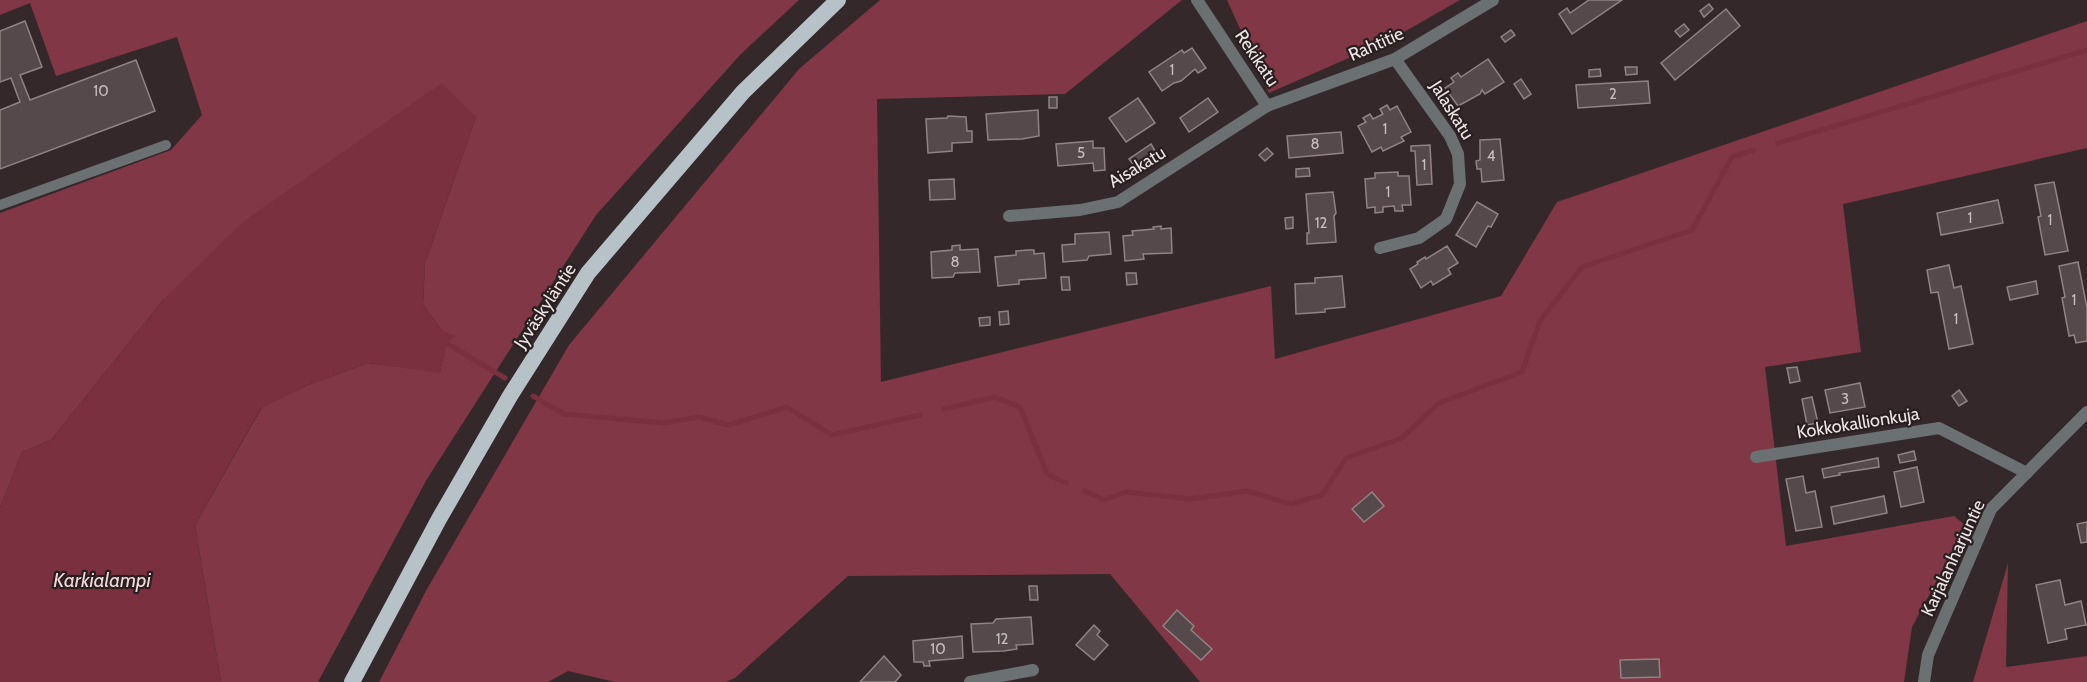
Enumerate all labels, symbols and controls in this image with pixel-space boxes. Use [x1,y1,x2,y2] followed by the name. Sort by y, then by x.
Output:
[1345,22,1407,66] street label: Rahtitie
[1230,26,1284,90] street label: Rekikatu
[1170,61,1174,79] house number: 1
[1425,76,1479,144] street label: Jalaskatu
[93,82,109,100] house number: 10
[1609,85,1617,103] house number: 2
[1383,120,1387,138] house number: 1
[1310,135,1320,153] house number: 8
[1104,141,1170,193] street label: Aisakatu
[1077,144,1085,162] house number: 5
[1487,147,1496,165] house number: 4
[1422,156,1426,174] house number: 1
[1386,183,1390,201] house number: 1
[1968,209,1972,227] house number: 1
[2048,211,2052,229] house number: 1
[1315,214,1328,232] house number: 12
[950,253,960,271] house number: 8
[509,259,581,354] street label: Jyväskyläntie
[2072,291,2076,309] house number: 1
[1954,310,1958,328] house number: 1
[1841,390,1849,408] house number: 3
[1795,402,1921,444] street label: Kokkokallionkuja
[1916,496,1990,620] street label: Karjalanharjuntie
[53,568,151,592] water label: Karkialampi
[996,630,1009,648] house number: 12
[930,640,946,658] house number: 10

